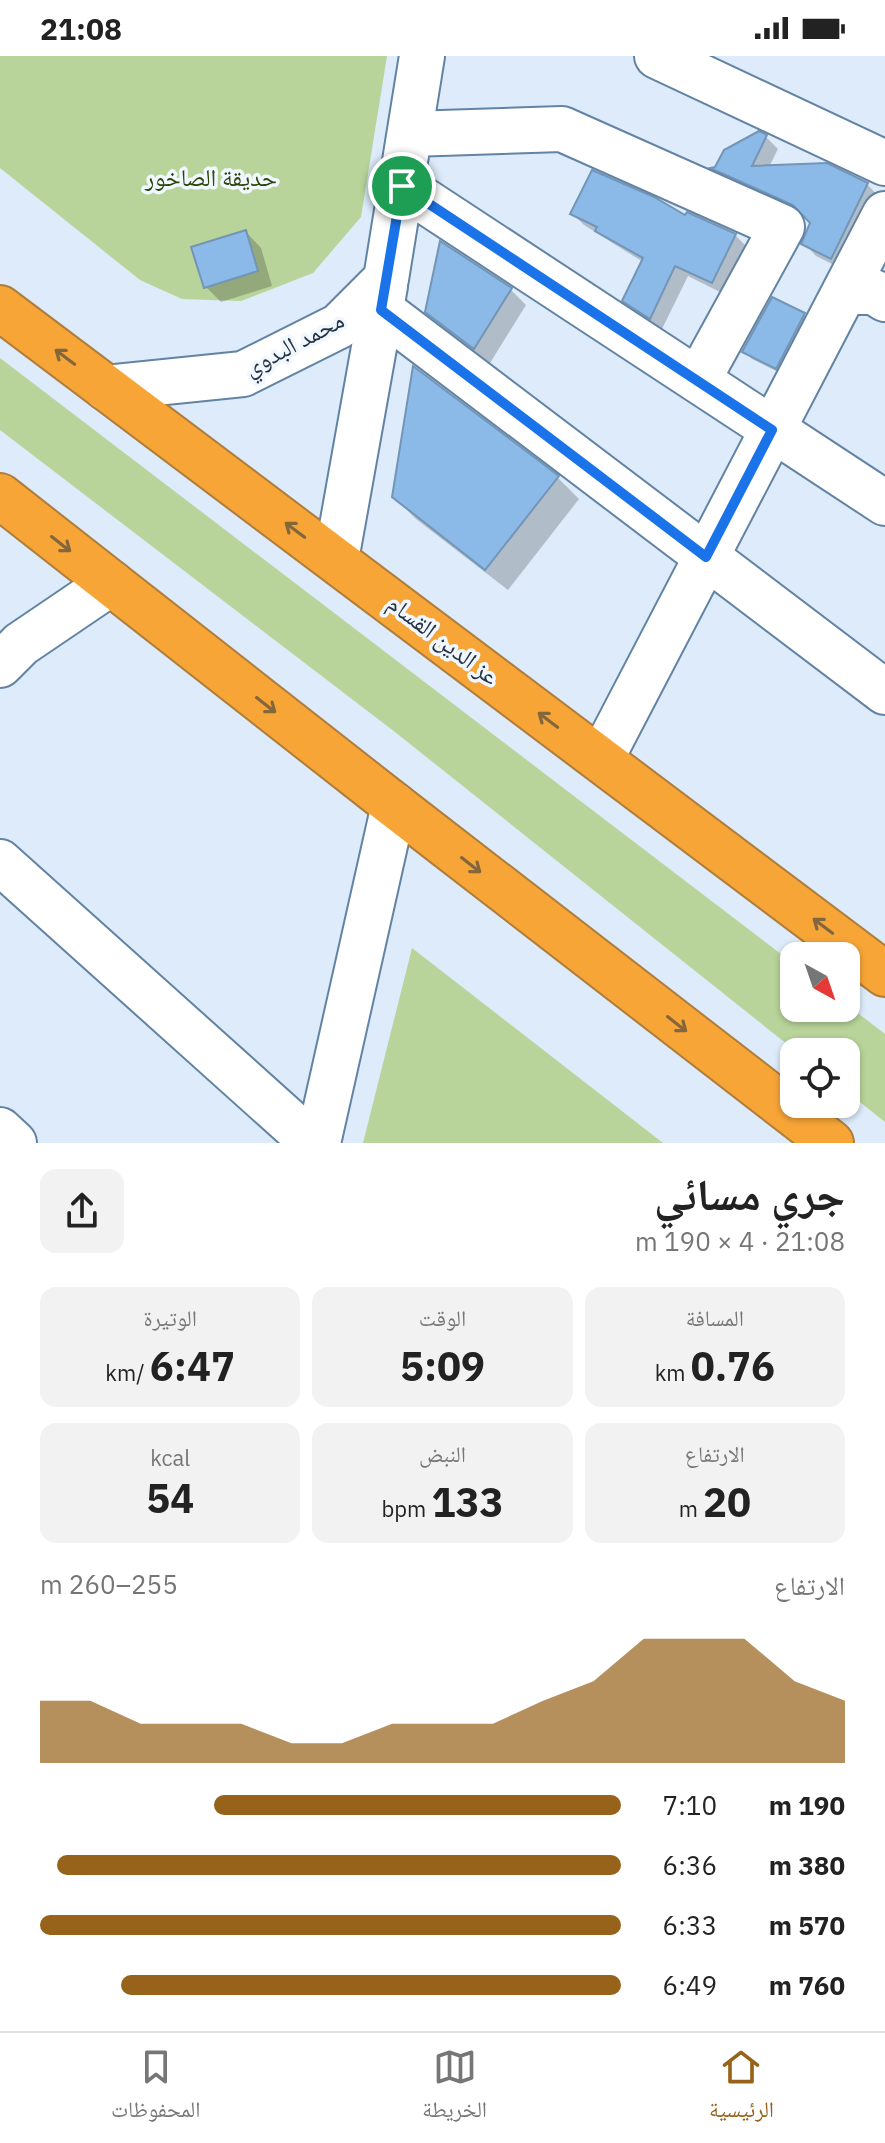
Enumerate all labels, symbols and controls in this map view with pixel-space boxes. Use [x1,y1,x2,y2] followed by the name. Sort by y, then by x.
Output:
[40,9,122,48] text: 21:08
[368,152,436,220] pin
[144,161,277,193] park label: حديقة الصاخور
[380,164,424,208] icon: arrive
[238,303,351,386] street label: محمد البدوي
[55,349,76,366] one-way arrow
[285,521,307,538] one-way arrow
[50,536,71,553] one-way arrow
[381,587,506,692] street label: عز الدين القسام
[255,696,276,714] one-way arrow
[538,711,559,728] one-way arrow
[460,856,481,873] one-way arrow
[813,918,834,935] one-way arrow
[780,942,860,1022] north arrow
[780,942,860,1118] map controls
[666,1015,687,1032] one-way arrow
[780,1038,860,1118] button: locate
[654,1165,845,1222] text: جري مسائي
[40,1169,124,1253] button: share
[635,1224,845,1258] text: 21:08 · 4 × 190 m
[143,1303,197,1332] text: الوتيرة
[419,1303,466,1332] text: الوقت
[686,1303,744,1332] text: المسافة
[150,1340,235,1392] text: 6:47
[400,1340,485,1392] text: 5:09
[691,1340,775,1392] text: 0.76
[105,1358,150,1387] text: /km
[655,1358,691,1387] text: km
[419,1439,466,1468] text: النبض
[685,1439,745,1468] text: الارتفاع
[150,1443,190,1472] text: kcal
[146,1472,194,1524] text: 54
[431,1476,503,1528] text: 133
[703,1476,751,1528] text: 20
[382,1494,431,1523] text: bpm
[679,1494,703,1523] text: m
[40,1567,178,1601] text: 255–260 m
[774,1568,845,1602] text: الارتفاع
[663,1788,717,1822] text: 7:10
[769,1788,845,1822] text: 190 m
[663,1848,717,1882] text: 6:36
[769,1848,845,1882] text: 380 m
[663,1908,717,1942] text: 6:33
[769,1908,845,1942] text: 570 m
[663,1968,717,2002] text: 6:49
[769,1968,845,2002] text: 760 m
[111,2045,200,2131] tab: المحفوظات
[422,2045,487,2131] tab: الخريطة
[709,2045,774,2131] tab: الرئيسية

